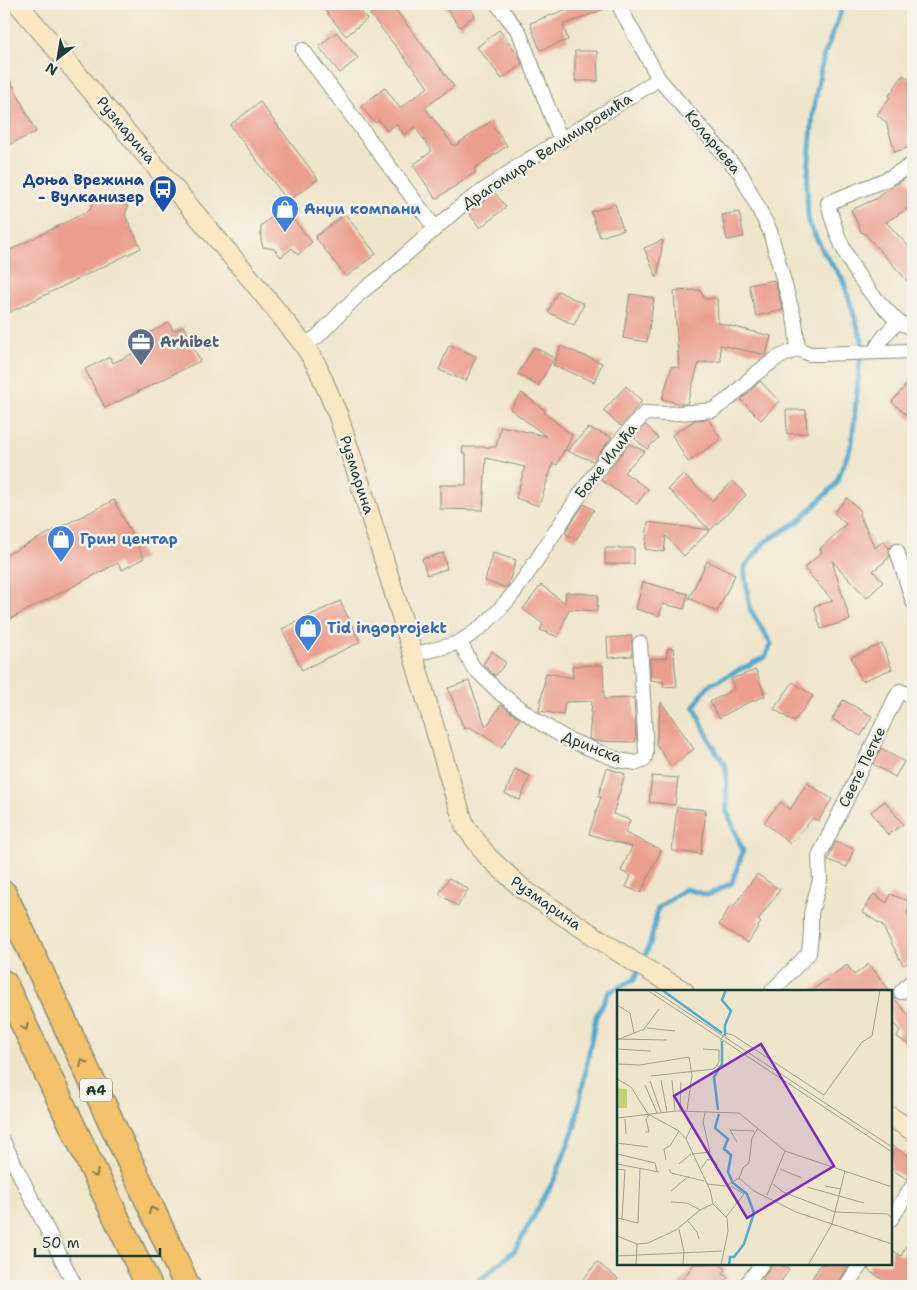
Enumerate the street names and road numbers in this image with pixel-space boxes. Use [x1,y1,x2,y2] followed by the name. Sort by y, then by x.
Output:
[458,88,636,214] street label: Драгомира Велимировића
[92,92,160,168] street label: Рузмарина
[680,106,746,179] street label: Коларчева
[570,419,642,503] street label: Боже Илића
[335,433,379,518] street label: Рузмарина
[834,723,890,811] street label: Свете Петке
[559,726,625,768] street label: Дринска
[507,871,586,935] street label: Рузмарина
[80,1078,112,1102] road number: A4

